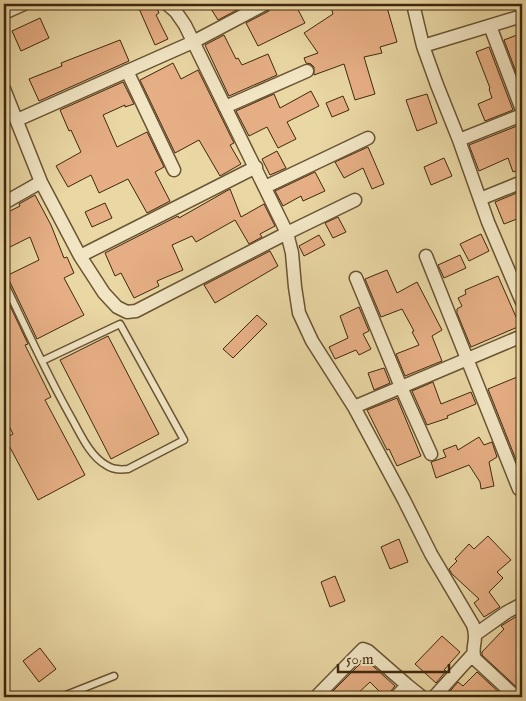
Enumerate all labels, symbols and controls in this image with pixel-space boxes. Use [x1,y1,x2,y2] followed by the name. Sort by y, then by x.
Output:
[338,641,450,673] scale bar
[346,650,374,669] text: 50 m

